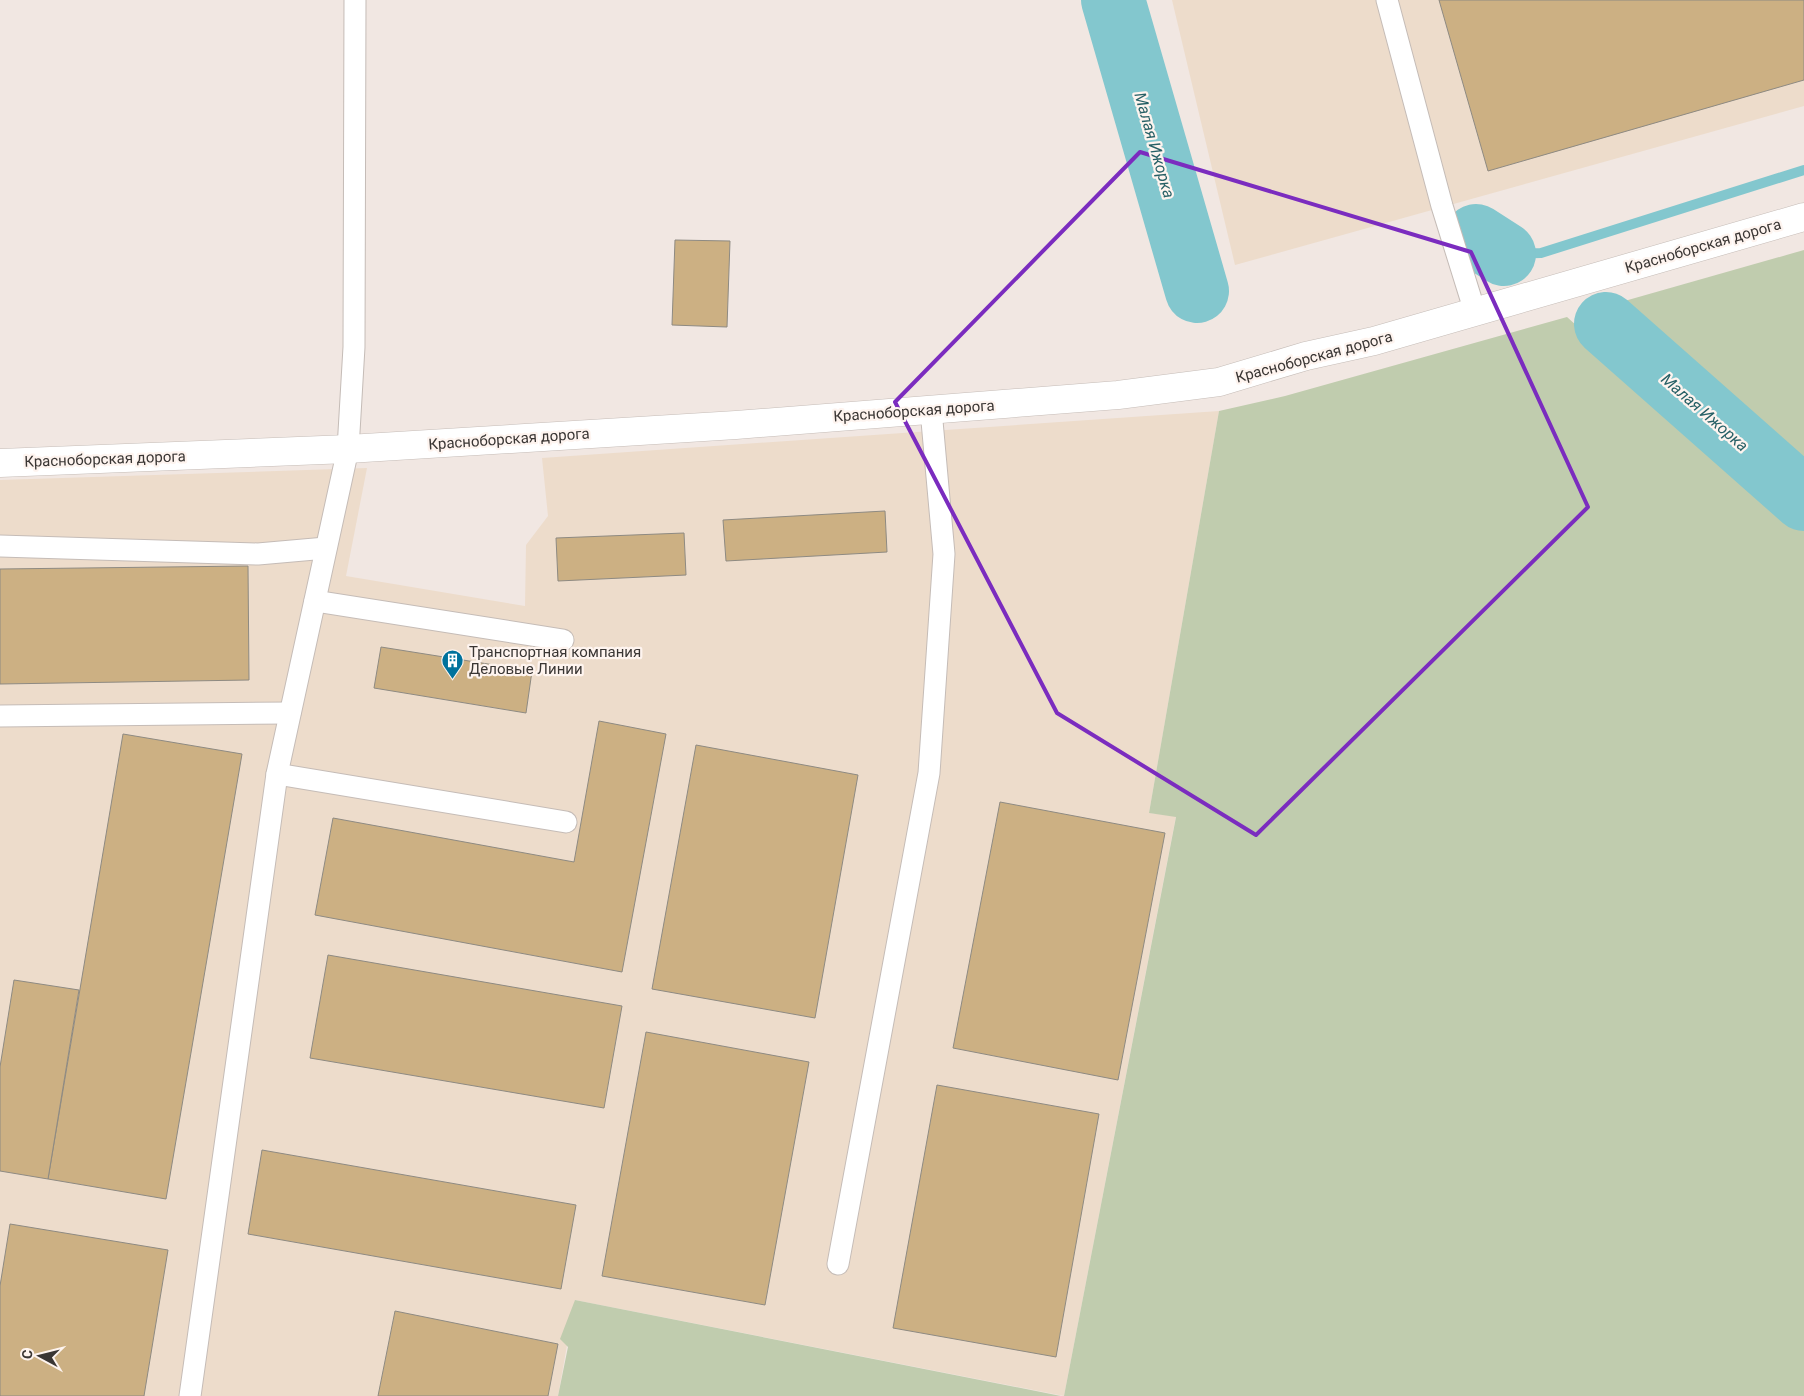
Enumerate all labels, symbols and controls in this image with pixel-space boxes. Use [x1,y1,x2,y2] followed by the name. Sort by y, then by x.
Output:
[1130,90,1179,200] water label: Малая Ижорка
[1623,215,1783,277] street label: Красноборская дорога
[1234,327,1394,387] street label: Красноборская дорога
[1657,369,1752,455] water label: Малая Ижорка
[833,396,995,426] street label: Красноборская дорога
[428,424,590,454] street label: Красноборская дорога
[24,447,186,471] street label: Красноборская дорога
[469,643,641,678] place label: Транспортная компания Деловые Линии
[441,649,465,680] building icon: Транспортная компания Деловые Линии
[15,1331,65,1381] north arrow
[19,1349,36,1360] text: С

